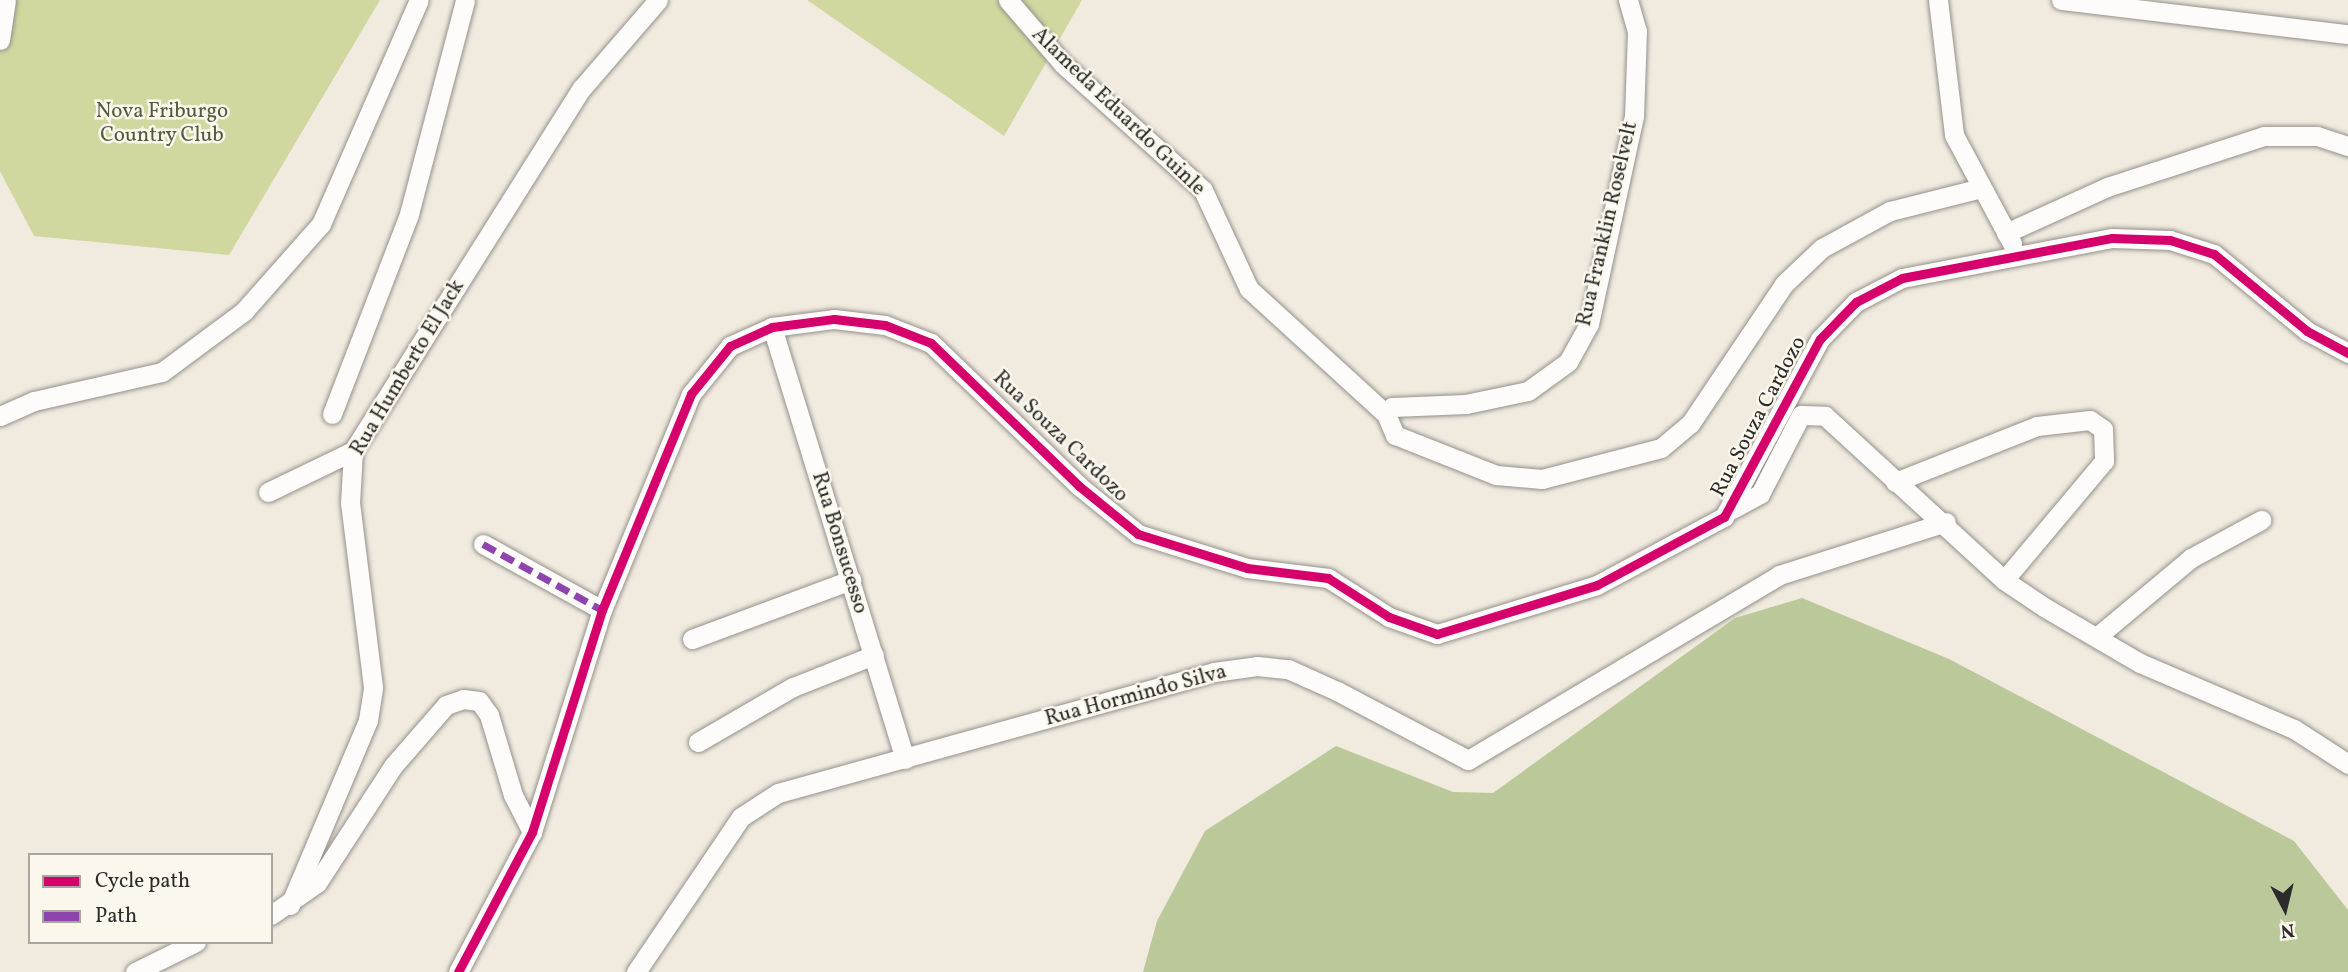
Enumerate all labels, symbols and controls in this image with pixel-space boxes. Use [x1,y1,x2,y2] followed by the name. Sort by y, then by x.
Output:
[1026,22,1210,202] street label: Alameda Eduardo Guinle
[96,99,228,149] park label: Nova Friburgo Country Club
[1572,119,1644,329] street label: Rua Franklin Roselvelt
[346,276,470,460] street label: Rua Humberto El Jack
[1706,332,1812,502] street label: Rua Souza Cardozo
[987,366,1133,508] street label: Rua Souza Cardozo
[805,469,873,617] street label: Rua Bonsucesso
[1042,660,1230,732] street label: Rua Hormindo Silva
[28,853,273,944] legend
[95,867,190,896] text: Cycle path
[2250,874,2320,944] north arrow
[95,902,137,931] text: Path
[2279,916,2296,944] text: N

